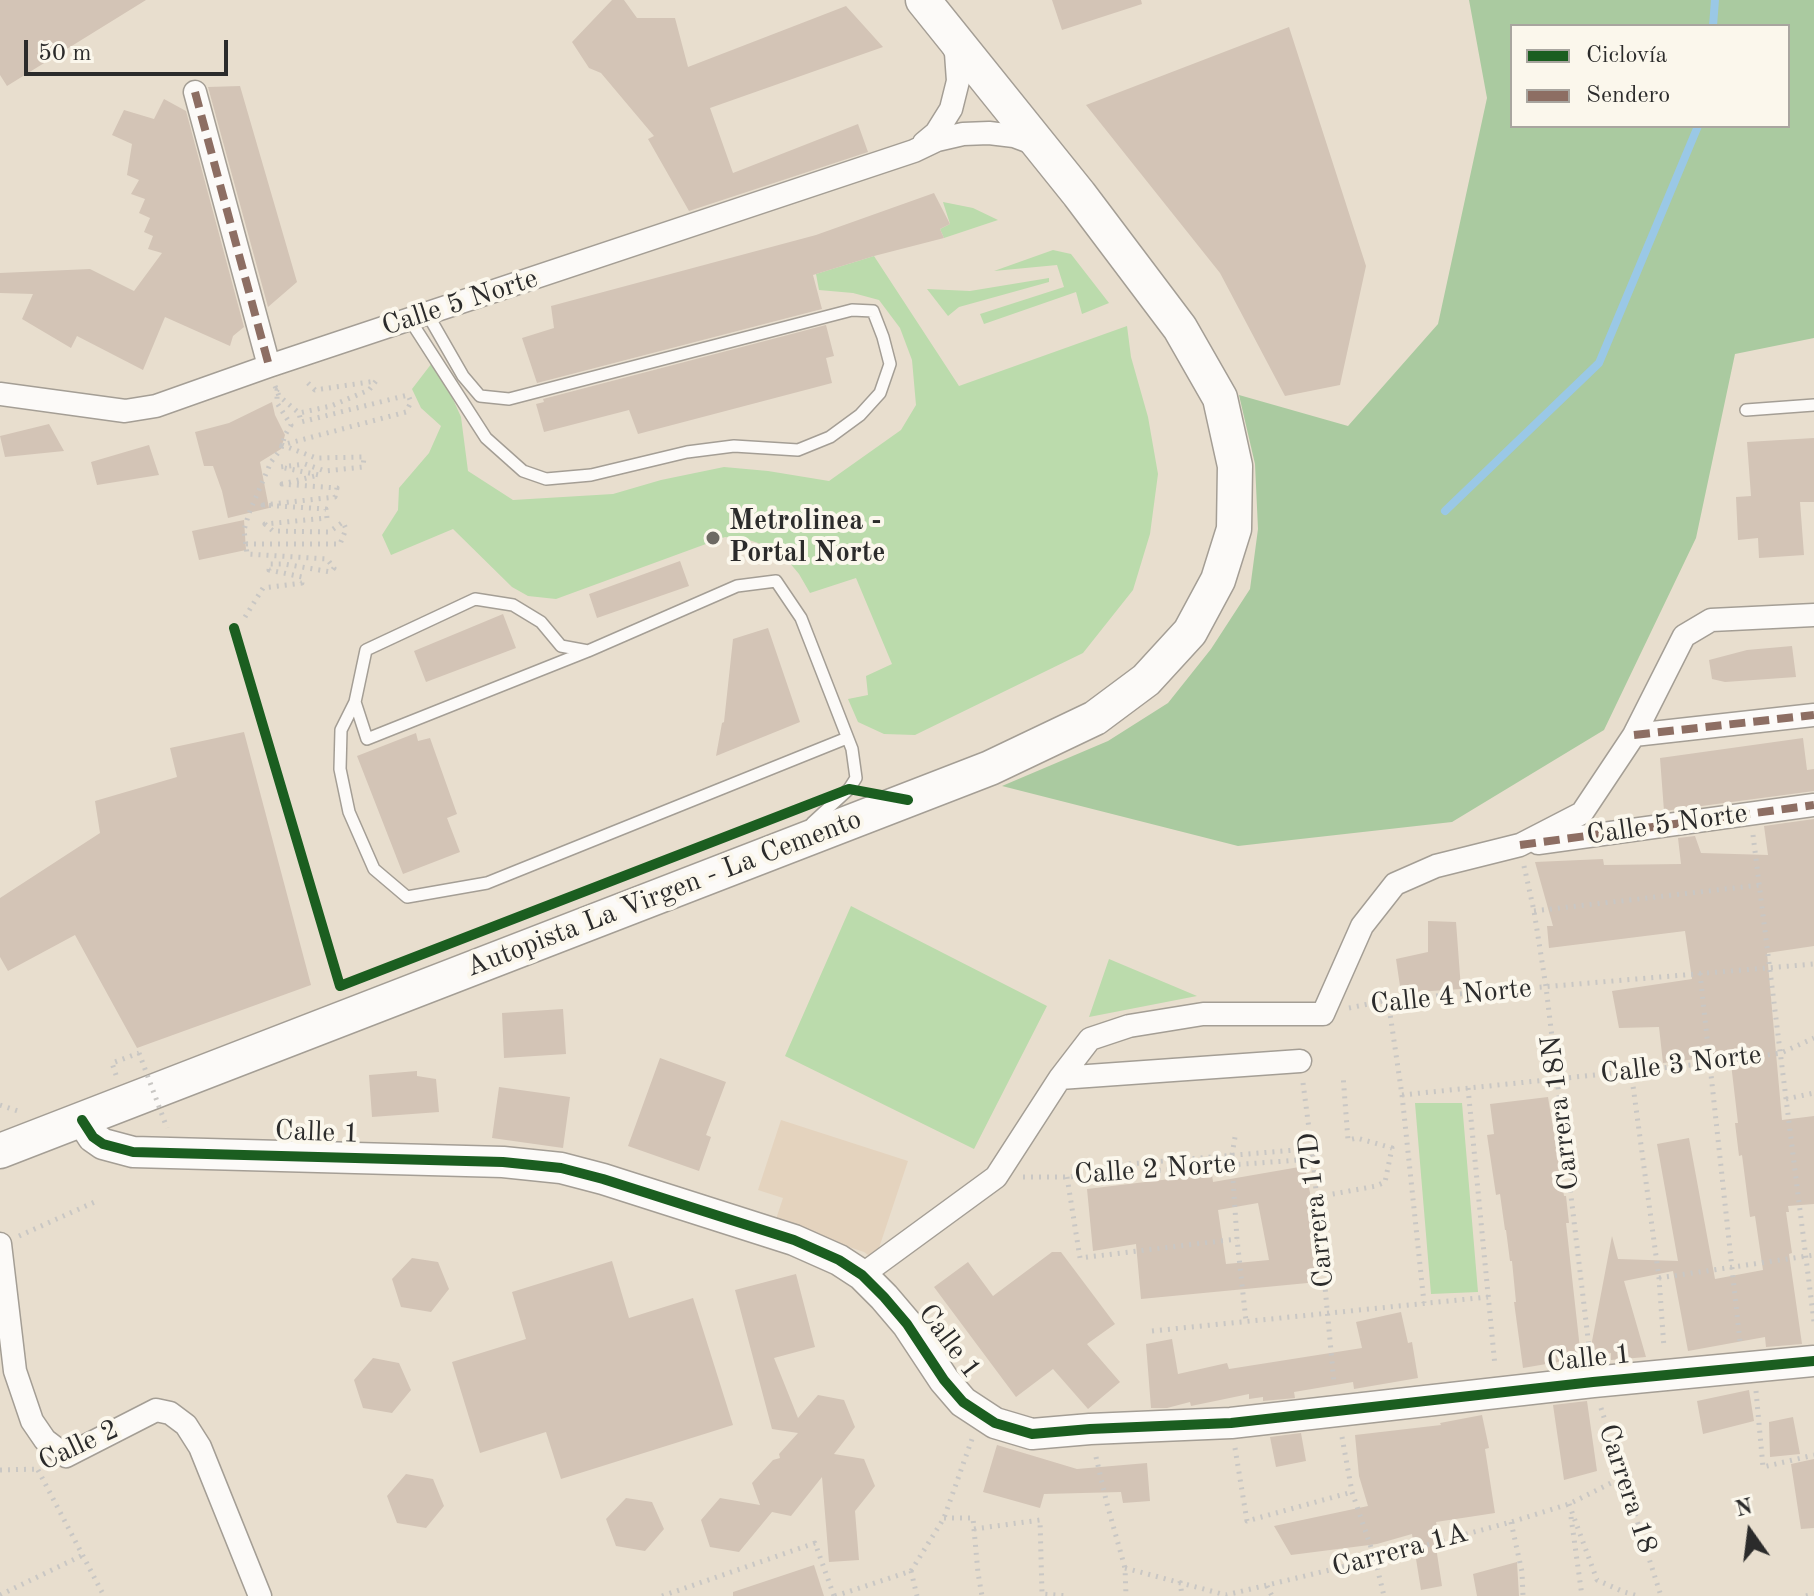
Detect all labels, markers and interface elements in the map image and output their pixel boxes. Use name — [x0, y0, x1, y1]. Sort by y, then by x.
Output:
scale bar — [28, 24, 232, 74]
legend — [1510, 24, 1790, 128]
text: 50 m — [38, 42, 92, 66]
text: Ciclovía — [1586, 44, 1667, 68]
text: Sendero — [1586, 84, 1670, 108]
street label: Calle 5 Norte — [378, 262, 542, 344]
place label: Metrolinea - Portal Norte — [729, 505, 885, 571]
marker: Metrolinea - Portal Norte — [704, 529, 722, 547]
street label: Calle 5 Norte — [1584, 797, 1750, 853]
street label: Autopista La Virgen - La Cemento — [462, 803, 866, 985]
street label: Calle 4 Norte — [1369, 972, 1533, 1022]
street label: Carrera 18N — [1535, 1034, 1587, 1192]
street label: Calle 3 Norte — [1598, 1038, 1764, 1092]
street label: Calle 1 — [274, 1115, 360, 1151]
street label: Carrera 17D — [1292, 1131, 1342, 1289]
street label: Calle 2 Norte — [1073, 1148, 1237, 1192]
street label: Calle 1 — [910, 1298, 988, 1386]
street label: Calle 1 — [1545, 1338, 1633, 1380]
street label: Calle 2 — [34, 1413, 124, 1479]
street label: Carrera 18 — [1590, 1420, 1664, 1558]
north arrow — [1710, 1492, 1790, 1572]
text: N — [1733, 1496, 1755, 1521]
street label: Carrera 1A — [1328, 1517, 1472, 1585]

